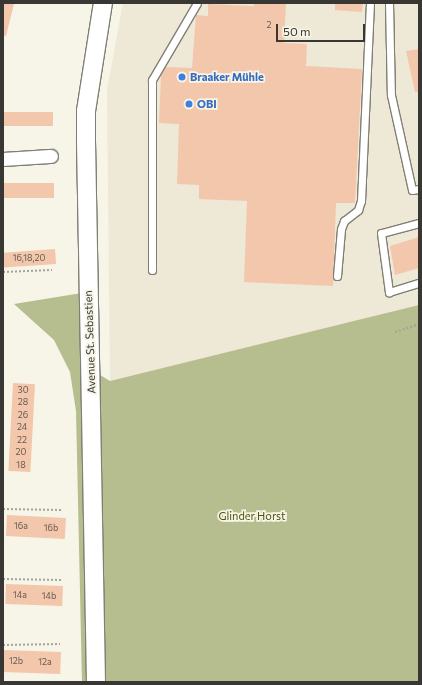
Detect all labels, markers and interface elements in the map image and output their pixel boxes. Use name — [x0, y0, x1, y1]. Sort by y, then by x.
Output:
scale bar — [278, 16, 367, 42]
house number: 2 — [267, 20, 271, 30]
text: 50 m — [283, 24, 311, 38]
place label: Braaker Mühle — [190, 70, 264, 84]
marker: Braaker Mühle — [177, 72, 187, 82]
place label: OBI — [197, 97, 217, 111]
marker: OBI — [184, 99, 194, 109]
house number: 16,18,20 — [13, 253, 45, 263]
street label: Avenue St. Sebastien — [82, 290, 98, 394]
house number: 30 — [17, 385, 29, 395]
house number: 28 — [18, 397, 28, 407]
house number: 26 — [18, 410, 28, 420]
house number: 24 — [17, 422, 27, 432]
house number: 22 — [17, 435, 27, 445]
house number: 20 — [16, 447, 26, 457]
house number: 18 — [16, 460, 26, 470]
park label: Glinder Horst — [218, 509, 286, 523]
house number: 16a — [14, 521, 28, 531]
house number: 16b — [44, 523, 58, 533]
house number: 14a — [13, 590, 27, 600]
house number: 14b — [42, 591, 56, 601]
house number: 12b — [9, 656, 23, 666]
house number: 12a — [38, 657, 52, 667]

